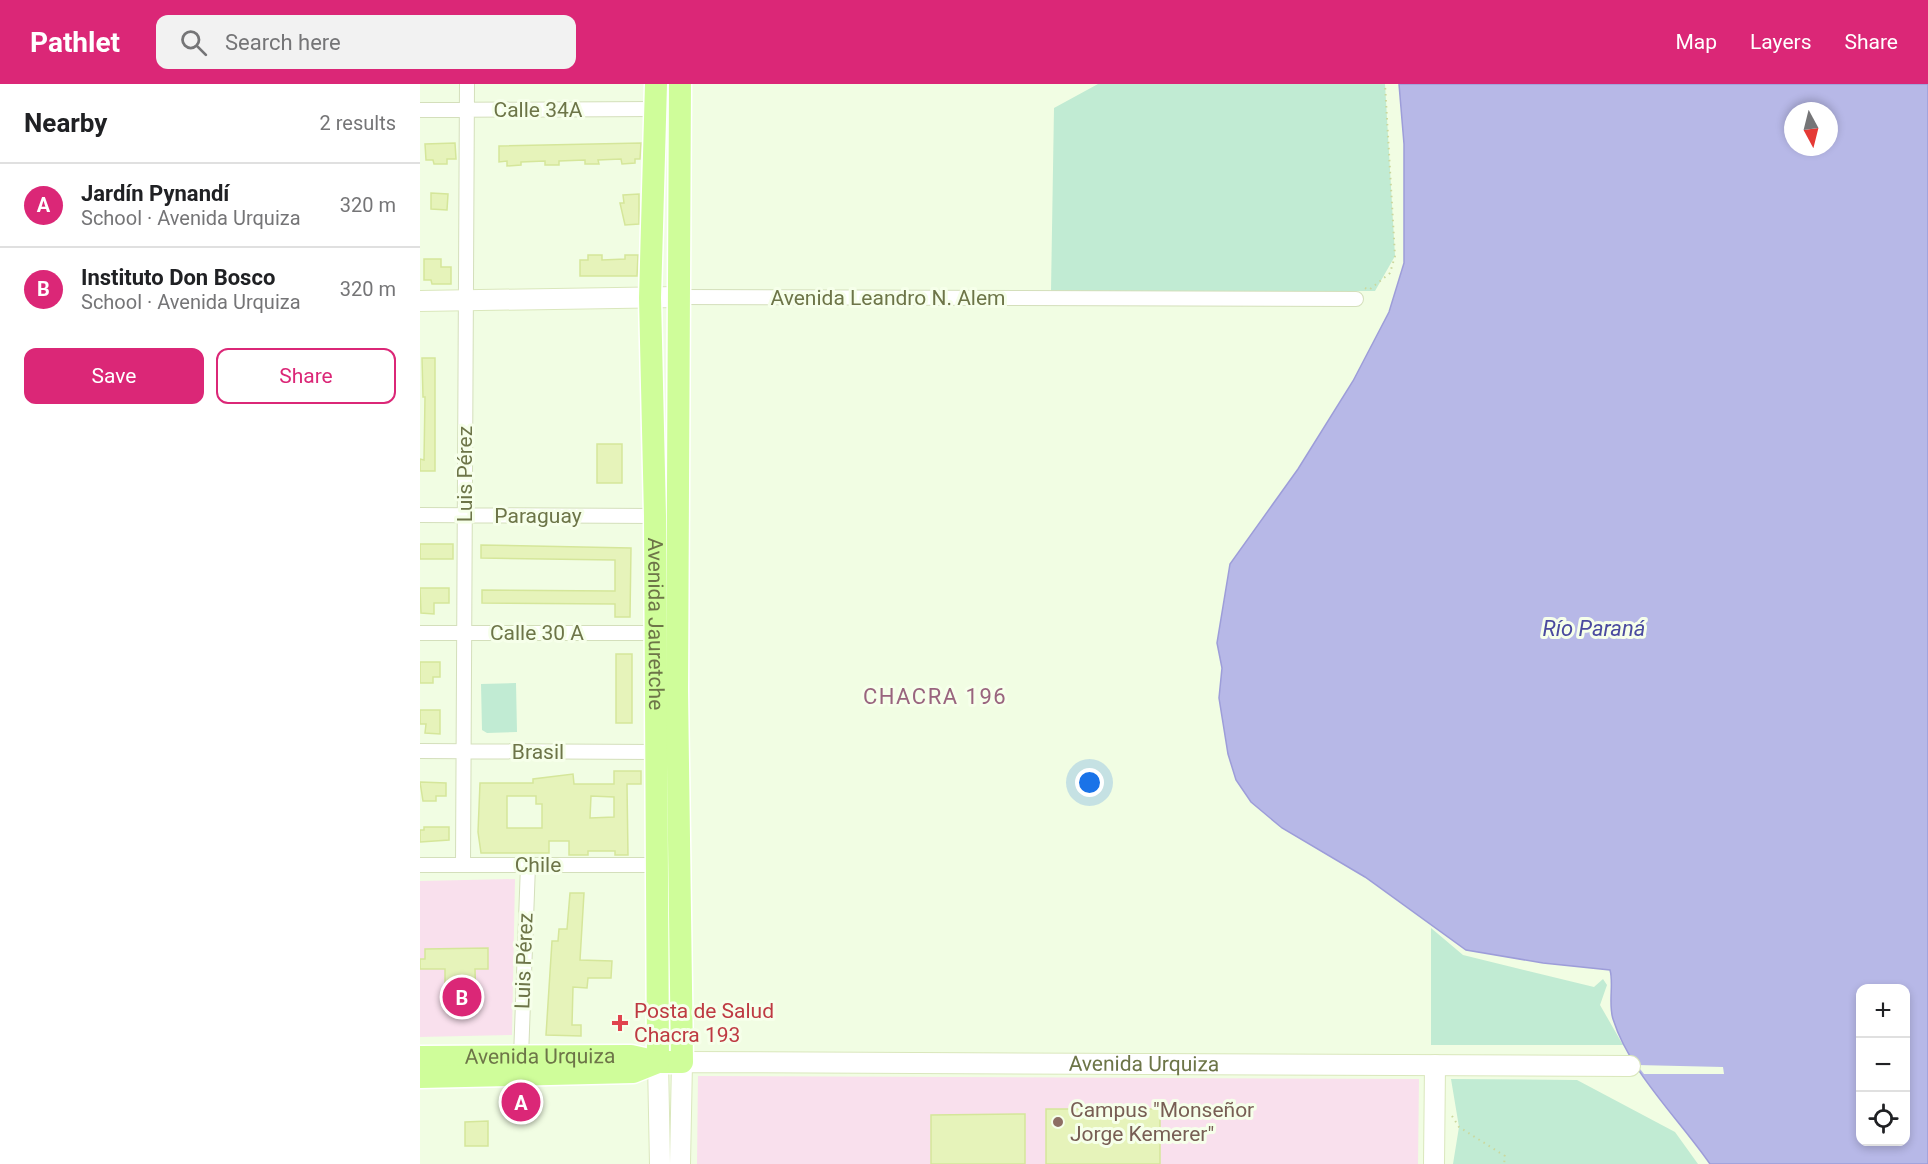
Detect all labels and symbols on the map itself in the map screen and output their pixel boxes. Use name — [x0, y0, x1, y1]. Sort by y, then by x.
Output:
street label: Calle 34A — [494, 98, 583, 122]
north arrow — [1784, 102, 1838, 156]
street label: Avenida Leandro N. Alem — [770, 286, 1006, 310]
street label: Luis Pérez — [453, 426, 477, 522]
street label: Paraguay — [494, 504, 582, 528]
street label: Avenida Jauretche — [643, 537, 668, 710]
water label: Río Paraná — [1543, 616, 1646, 641]
street label: Calle 30 A — [490, 621, 584, 645]
district label: CHACRA 196 — [863, 684, 1007, 709]
street label: Brasil — [512, 740, 564, 764]
your location — [1075, 768, 1104, 797]
street label: Chile — [515, 853, 561, 877]
street label: Luis Pérez — [510, 912, 538, 1010]
pin: B — [442, 974, 482, 1020]
place label: Posta de Salud Chacra 193 — [634, 999, 774, 1047]
marker: Posta de Salud Chacra 193 — [611, 1014, 629, 1032]
street label: Avenida Urquiza — [465, 1044, 615, 1069]
street label: Avenida Urquiza — [1069, 1052, 1219, 1076]
pin: A — [502, 1080, 540, 1124]
place label: Campus "Monseñor Jorge Kemerer" — [1070, 1098, 1254, 1146]
marker: Campus "Monseñor Jorge Kemerer" — [1051, 1115, 1065, 1129]

